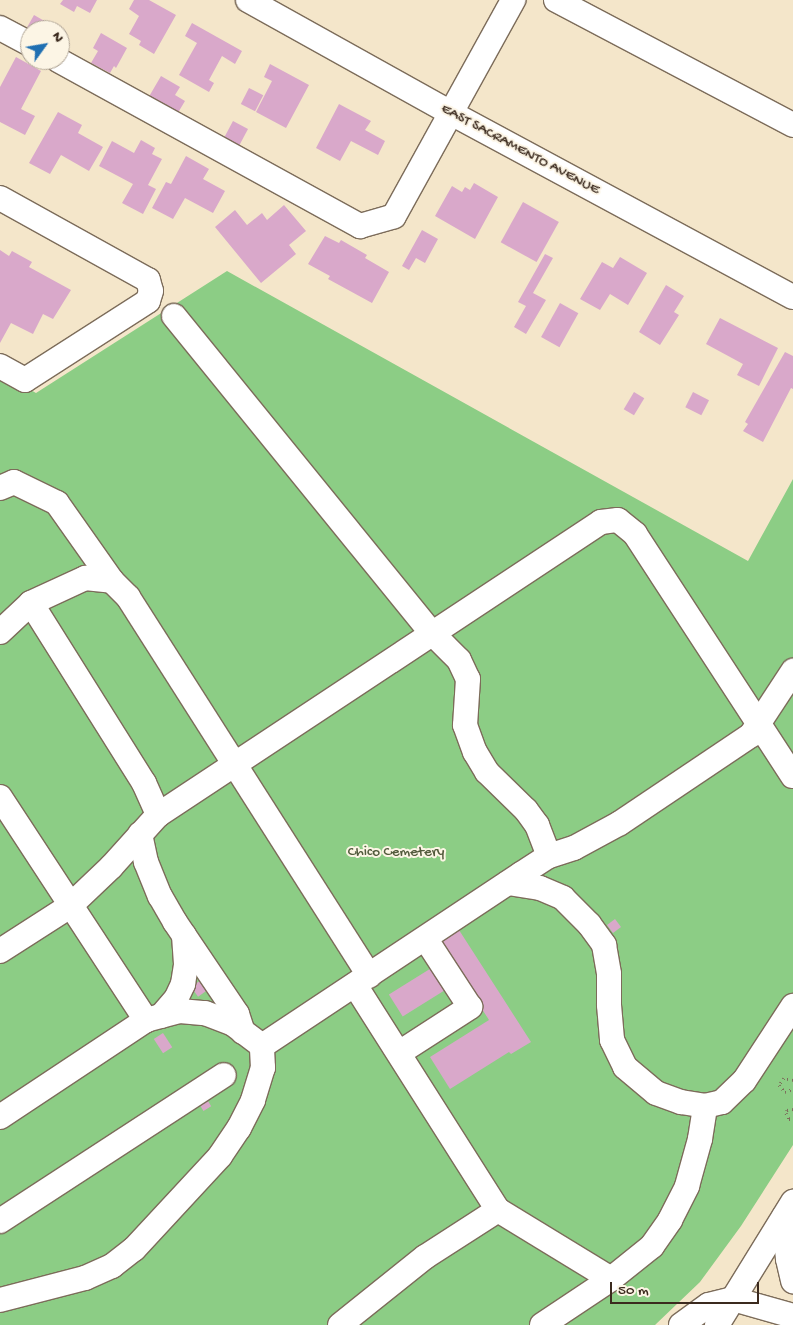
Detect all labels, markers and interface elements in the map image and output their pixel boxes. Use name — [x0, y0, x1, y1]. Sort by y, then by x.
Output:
north arrow — [20, 20, 70, 70]
text: N — [48, 29, 67, 46]
street label: EAST SACRAMENTO AVENUE — [437, 100, 603, 200]
park label: Chico Cemetery — [348, 844, 444, 862]
scale bar — [613, 1272, 762, 1304]
text: 50 m — [618, 1282, 649, 1300]

